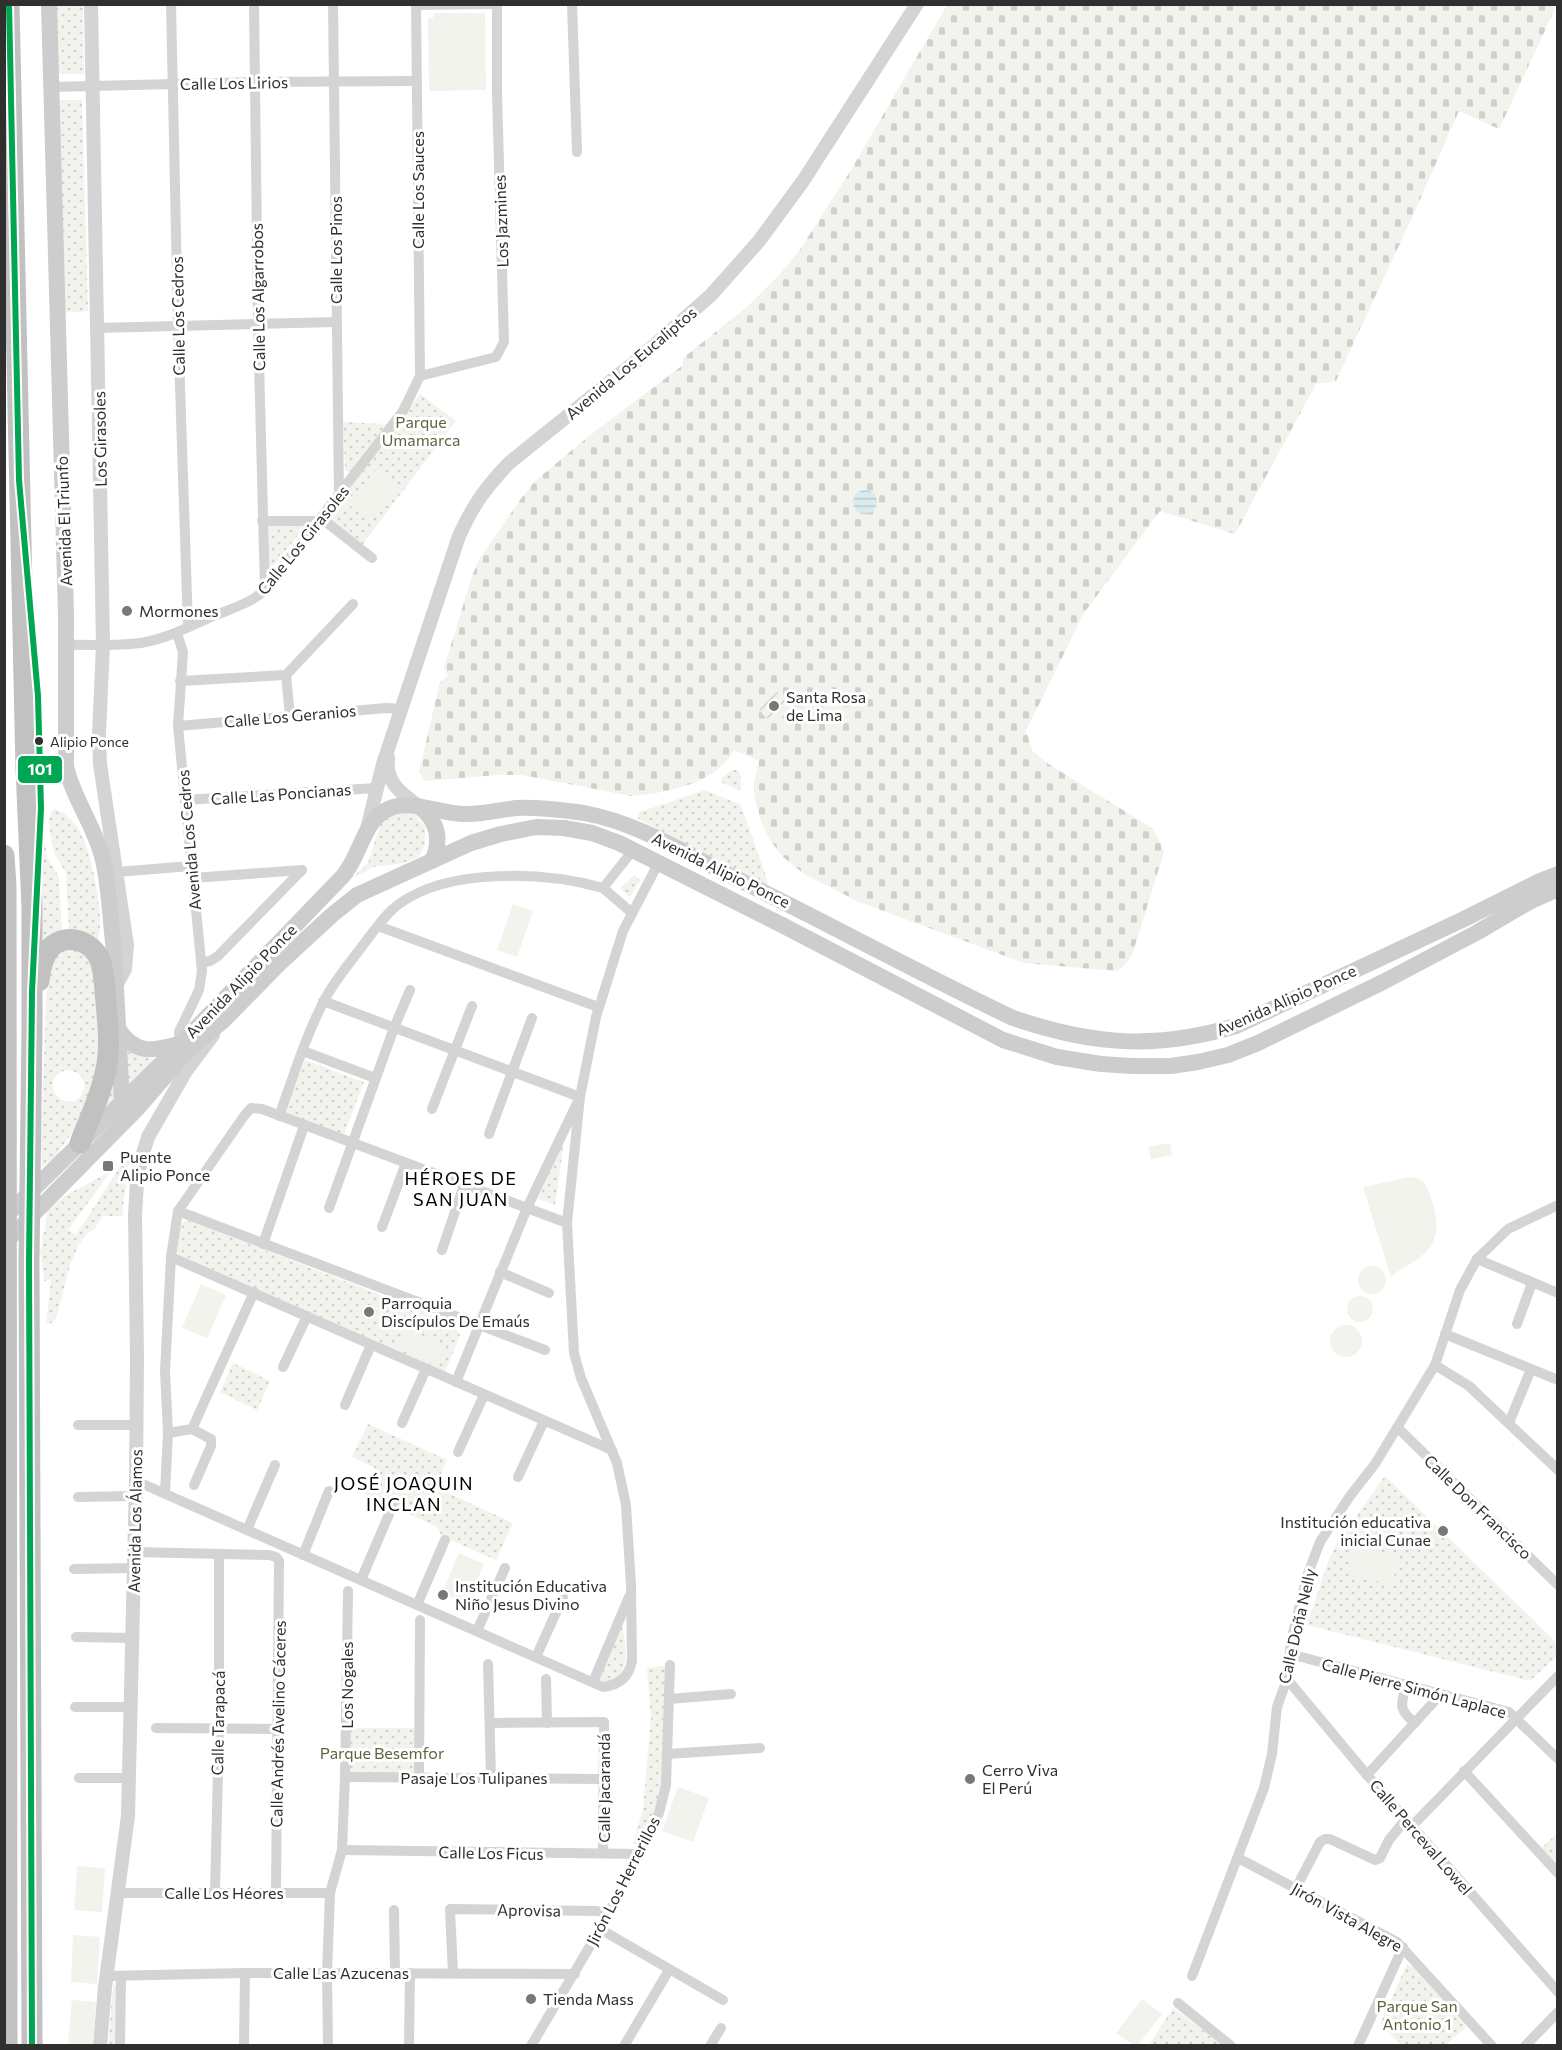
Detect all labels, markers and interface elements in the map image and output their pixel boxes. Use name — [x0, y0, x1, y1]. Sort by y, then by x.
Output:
street label: Calle Los Lirios — [180, 72, 288, 93]
street label: Calle Los Sauces — [408, 131, 427, 249]
street label: Los Jazmines — [489, 174, 512, 268]
street label: Calle Los Pinos — [326, 196, 345, 304]
street label: Calle Los Algarrobos — [247, 223, 268, 371]
street label: Calle Los Cedros — [167, 256, 188, 376]
street label: Avenida Los Eucaliptos — [561, 302, 700, 423]
street label: Los Girasoles — [89, 391, 110, 487]
park label: Parque Umamarca — [382, 412, 460, 449]
street label: Avenida El Triunfo — [52, 456, 75, 587]
street label: Calle Los Girasoles — [253, 481, 352, 598]
place label: Mormones — [139, 601, 219, 620]
marker: Mormones — [120, 604, 134, 618]
place label: Santa Rosa de Lima — [786, 687, 866, 724]
marker: Santa Rosa de Lima — [767, 699, 781, 713]
street label: Calle Los Geranios — [223, 700, 357, 731]
place label: Alipio Ponce — [50, 733, 129, 750]
marker: Alipio Ponce — [33, 735, 45, 747]
line badge: 101 — [17, 755, 63, 784]
text: 101 — [27, 759, 53, 778]
street label: Avenida Los Cedros — [173, 769, 204, 911]
street label: Calle Las Poncianas — [210, 779, 352, 808]
street label: Avenida Alipio Ponce — [649, 828, 793, 911]
street label: Avenida Alipio Ponce — [181, 920, 300, 1042]
street label: Avenida Alipio Ponce — [1213, 960, 1359, 1039]
place label: Puente Alipio Ponce — [120, 1147, 210, 1184]
marker: Puente Alipio Ponce — [101, 1159, 115, 1173]
district label: HÉROES DE SAN JUAN — [405, 1167, 517, 1210]
place label: Parroquia Discípulos De Emaús — [381, 1293, 530, 1330]
marker: Parroquia Discípulos De Emaús — [362, 1305, 376, 1319]
street label: Avenida Los Álamos — [124, 1449, 145, 1593]
street label: Calle Don Francisco — [1421, 1450, 1536, 1563]
district label: JOSÉ JOAQUIN INCLAN — [334, 1472, 474, 1515]
place label: Institución educativa inicial Cunae — [1280, 1512, 1431, 1549]
marker: Institución educativa inicial Cunae — [1436, 1524, 1450, 1538]
street label: Calle Doña Nelly — [1274, 1566, 1319, 1685]
place label: Institución Educativa Niño Jesus Divino — [455, 1576, 607, 1613]
marker: Institución Educativa Niño Jesus Divino — [436, 1588, 450, 1602]
street label: Calle Andrés Avelino Cáceres — [266, 1620, 289, 1828]
street label: Los Nogales — [337, 1641, 356, 1729]
street label: Calle Pierre Simón Laplace — [1320, 1654, 1509, 1721]
street label: Calle Tarapacá — [207, 1670, 228, 1776]
street label: Calle Jacarandá — [594, 1733, 613, 1843]
park label: Parque Besemfor — [320, 1743, 445, 1762]
place label: Cerro Viva El Perú — [982, 1760, 1058, 1797]
street label: Pasaje Los Tulipanes — [400, 1768, 548, 1787]
marker: Cerro Viva El Perú — [963, 1772, 977, 1786]
street label: Calle Perceval Lowel — [1366, 1775, 1477, 1898]
street label: Jirón Los Herrerillos — [582, 1813, 663, 1948]
street label: Calle Los Ficus — [438, 1842, 544, 1863]
street label: Jirón Vista Alegre — [1289, 1878, 1406, 1955]
street label: Calle Los Héores — [164, 1883, 284, 1902]
street label: Aprovisa — [497, 1899, 561, 1920]
street label: Calle Las Azucenas — [273, 1963, 409, 1982]
place label: Tienda Mass — [543, 1989, 634, 2008]
marker: Tienda Mass — [524, 1992, 538, 2006]
park label: Parque San Antonio 1 — [1376, 1996, 1458, 2033]

